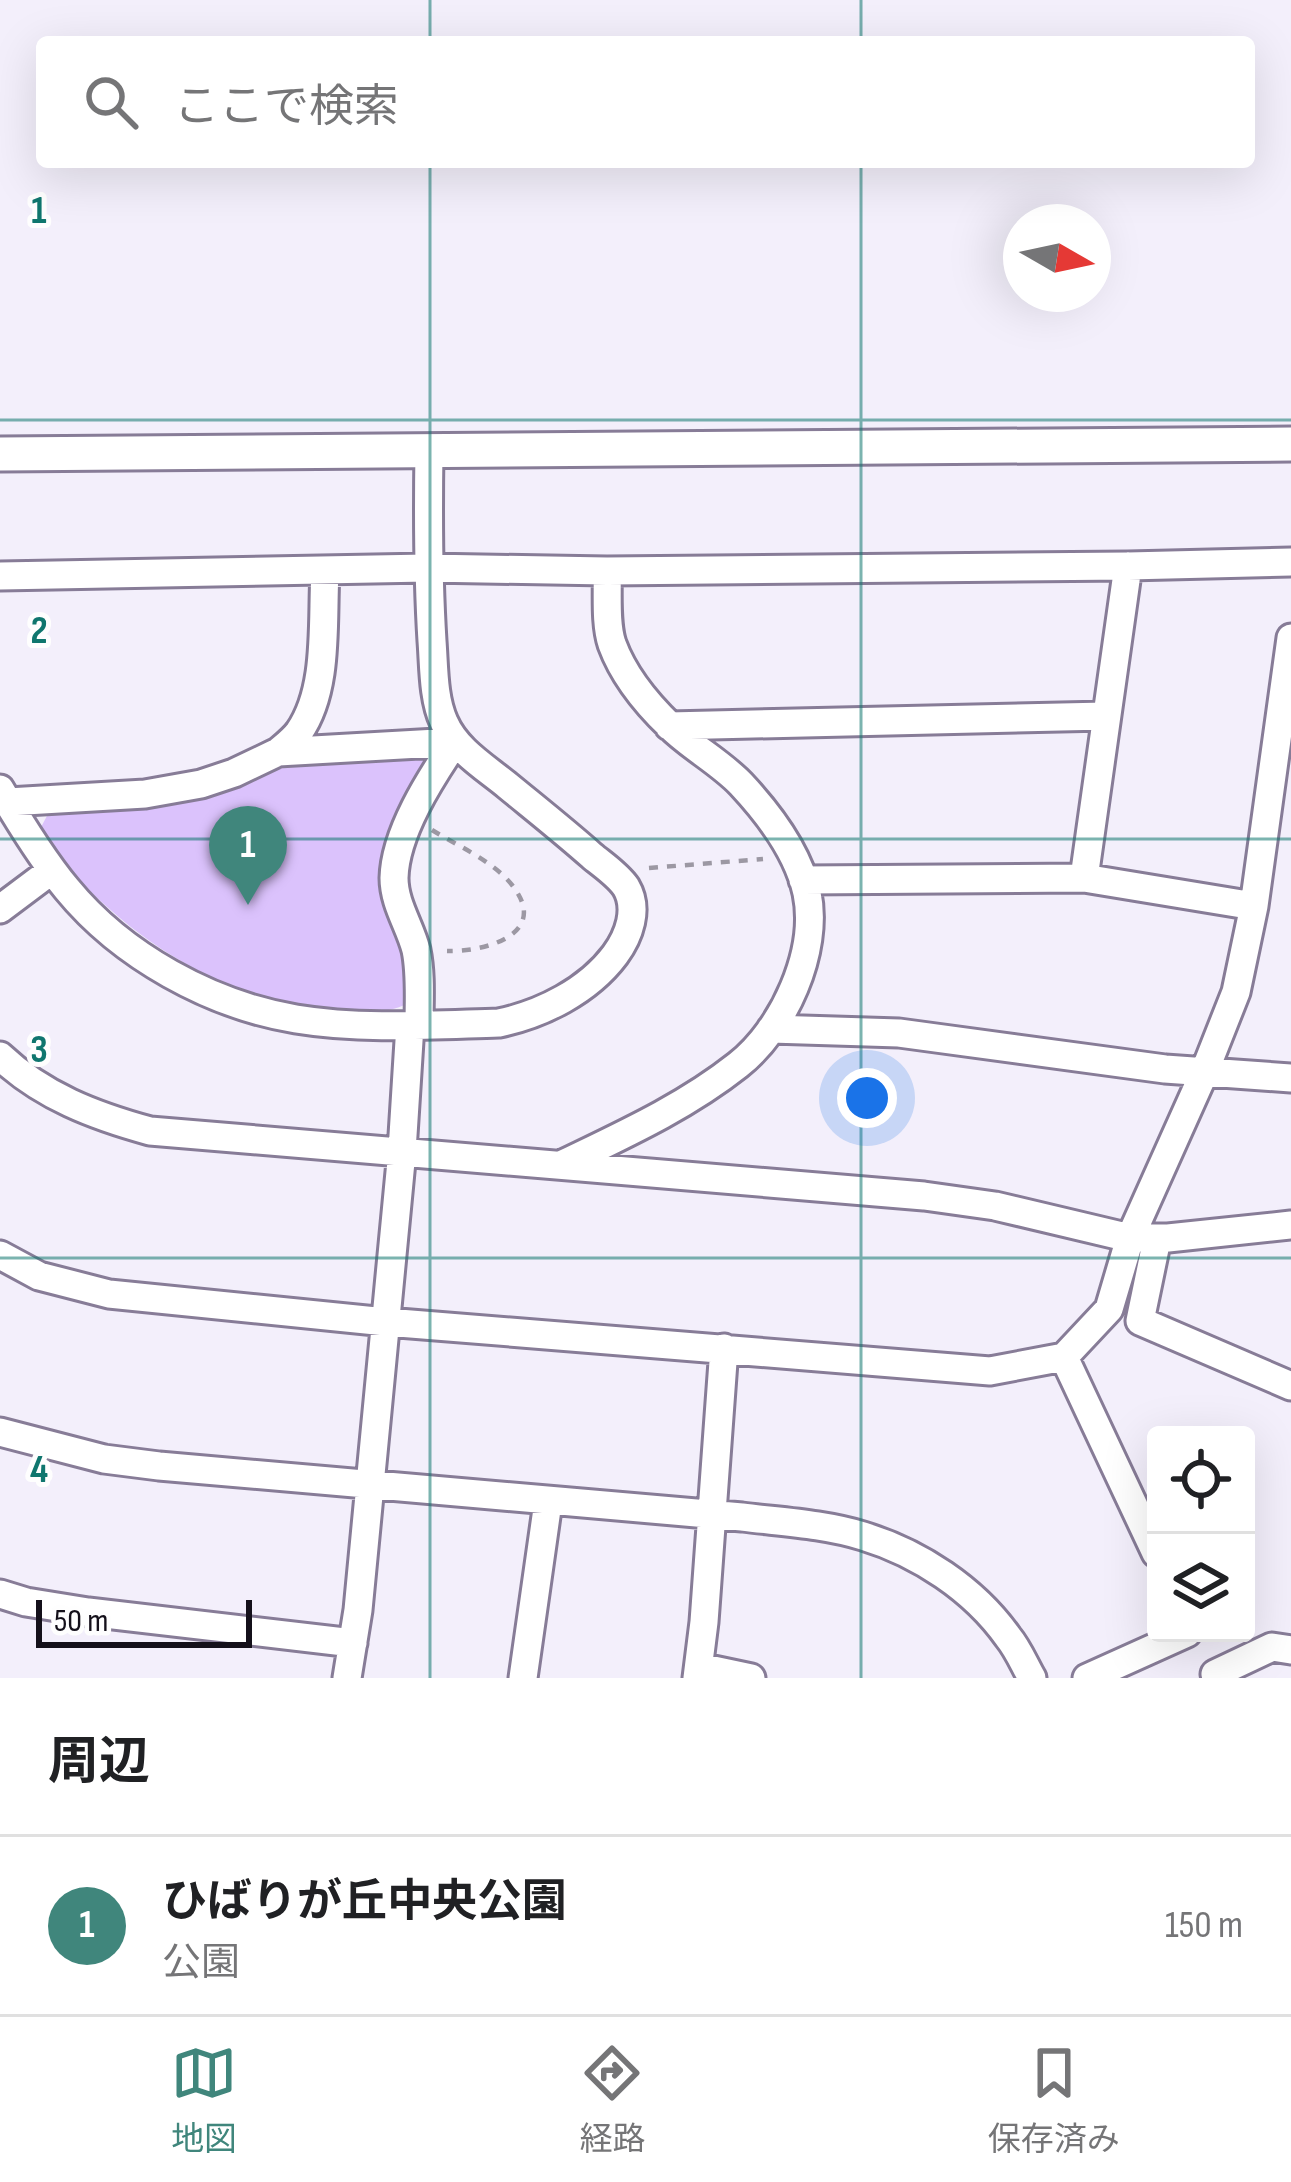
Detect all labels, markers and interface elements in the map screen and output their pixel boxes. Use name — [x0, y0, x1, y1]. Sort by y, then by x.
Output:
search box — [36, 36, 1255, 168]
icon: search — [78, 69, 144, 135]
text: ここで検索 — [174, 80, 399, 135]
text: 1 — [31, 188, 47, 235]
north arrow — [1003, 204, 1111, 312]
text: 2 — [30, 608, 48, 655]
pin: 1 — [209, 806, 287, 905]
text: 3 — [30, 1027, 48, 1074]
your location — [837, 1068, 897, 1128]
map controls — [1147, 1426, 1255, 1642]
button: locate — [1147, 1426, 1255, 1534]
text: 4 — [30, 1447, 48, 1494]
button: layers — [1147, 1534, 1255, 1642]
scale bar — [36, 1594, 252, 1647]
text: 50 m — [54, 1601, 108, 1641]
text: 周辺 — [48, 1732, 150, 1793]
text: ひばりが丘中央公園 — [162, 1875, 567, 1930]
text: 1 — [79, 1902, 95, 1949]
text: 150 m — [1165, 1902, 1243, 1949]
text: 公園 — [162, 1940, 240, 1987]
tab: 地図 — [171, 2040, 237, 2160]
tab: 経路 — [579, 2040, 645, 2160]
tab: 保存済み — [988, 2040, 1120, 2160]

